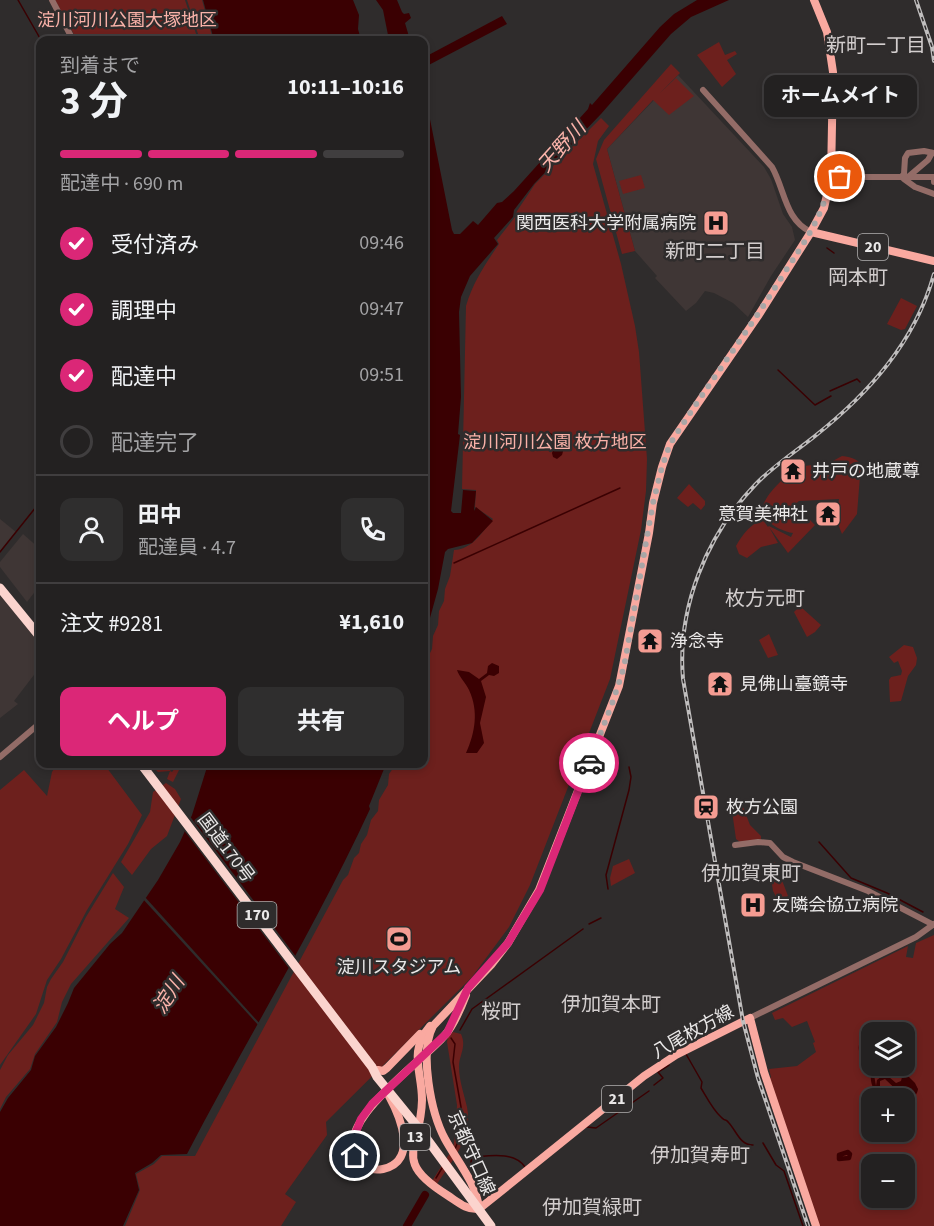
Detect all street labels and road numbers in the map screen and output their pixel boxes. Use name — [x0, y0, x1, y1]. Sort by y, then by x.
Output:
road number: 20 — [858, 234, 888, 260]
street label: 国道170号 — [192, 808, 260, 888]
road number: 170 — [238, 902, 276, 928]
street label: 八尾枚方線 — [648, 999, 738, 1065]
road number: 21 — [602, 1086, 632, 1112]
street label: 京都守口線 — [441, 1107, 501, 1199]
road number: 13 — [400, 1124, 430, 1150]

